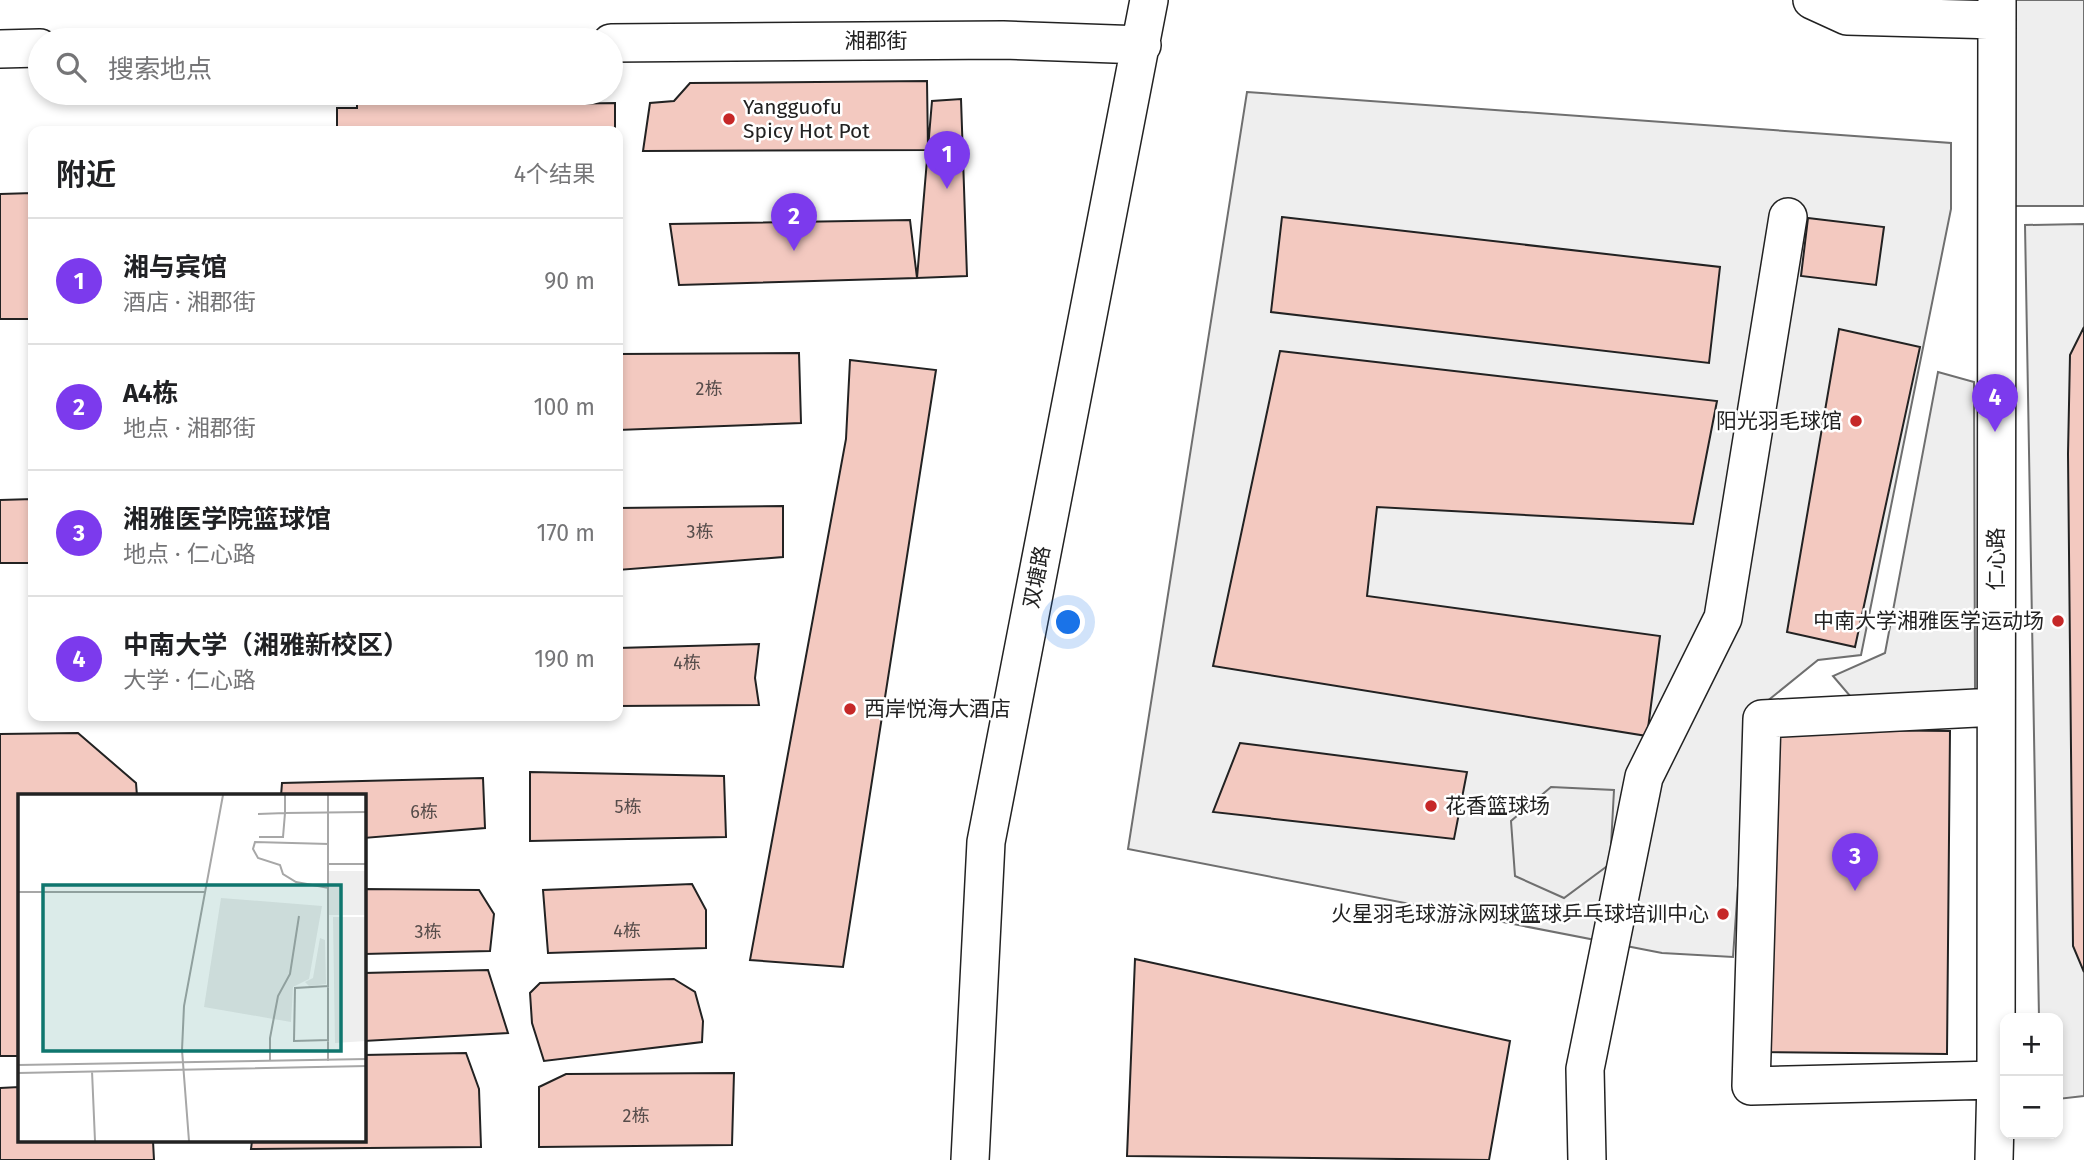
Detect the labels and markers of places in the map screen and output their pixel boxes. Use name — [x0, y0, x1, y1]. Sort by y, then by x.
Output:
place label: Yangguofu Spicy Hot Pot — [743, 94, 870, 144]
marker: Yangguofu Spicy Hot Pot — [721, 111, 737, 127]
pin: 1 — [924, 131, 970, 189]
pin: 2 — [771, 193, 817, 251]
pin: 4 — [1972, 374, 2018, 432]
place label: 阳光羽毛球馆 — [1716, 408, 1842, 434]
marker: 阳光羽毛球馆 — [1848, 413, 1864, 429]
place label: 中南大学湘雅医学运动场 — [1813, 608, 2044, 634]
marker: 中南大学湘雅医学运动场 — [2050, 613, 2066, 629]
place label: 西岸悦海大酒店 — [864, 696, 1011, 722]
marker: 西岸悦海大酒店 — [842, 701, 858, 717]
place label: 花香篮球场 — [1445, 793, 1550, 819]
marker: 花香篮球场 — [1423, 798, 1439, 814]
pin: 3 — [1832, 833, 1878, 891]
place label: 火星羽毛球游泳网球篮球乒乓球培训中心 — [1331, 901, 1709, 927]
marker: 火星羽毛球游泳网球篮球乒乓球培训中心 — [1715, 906, 1731, 922]

